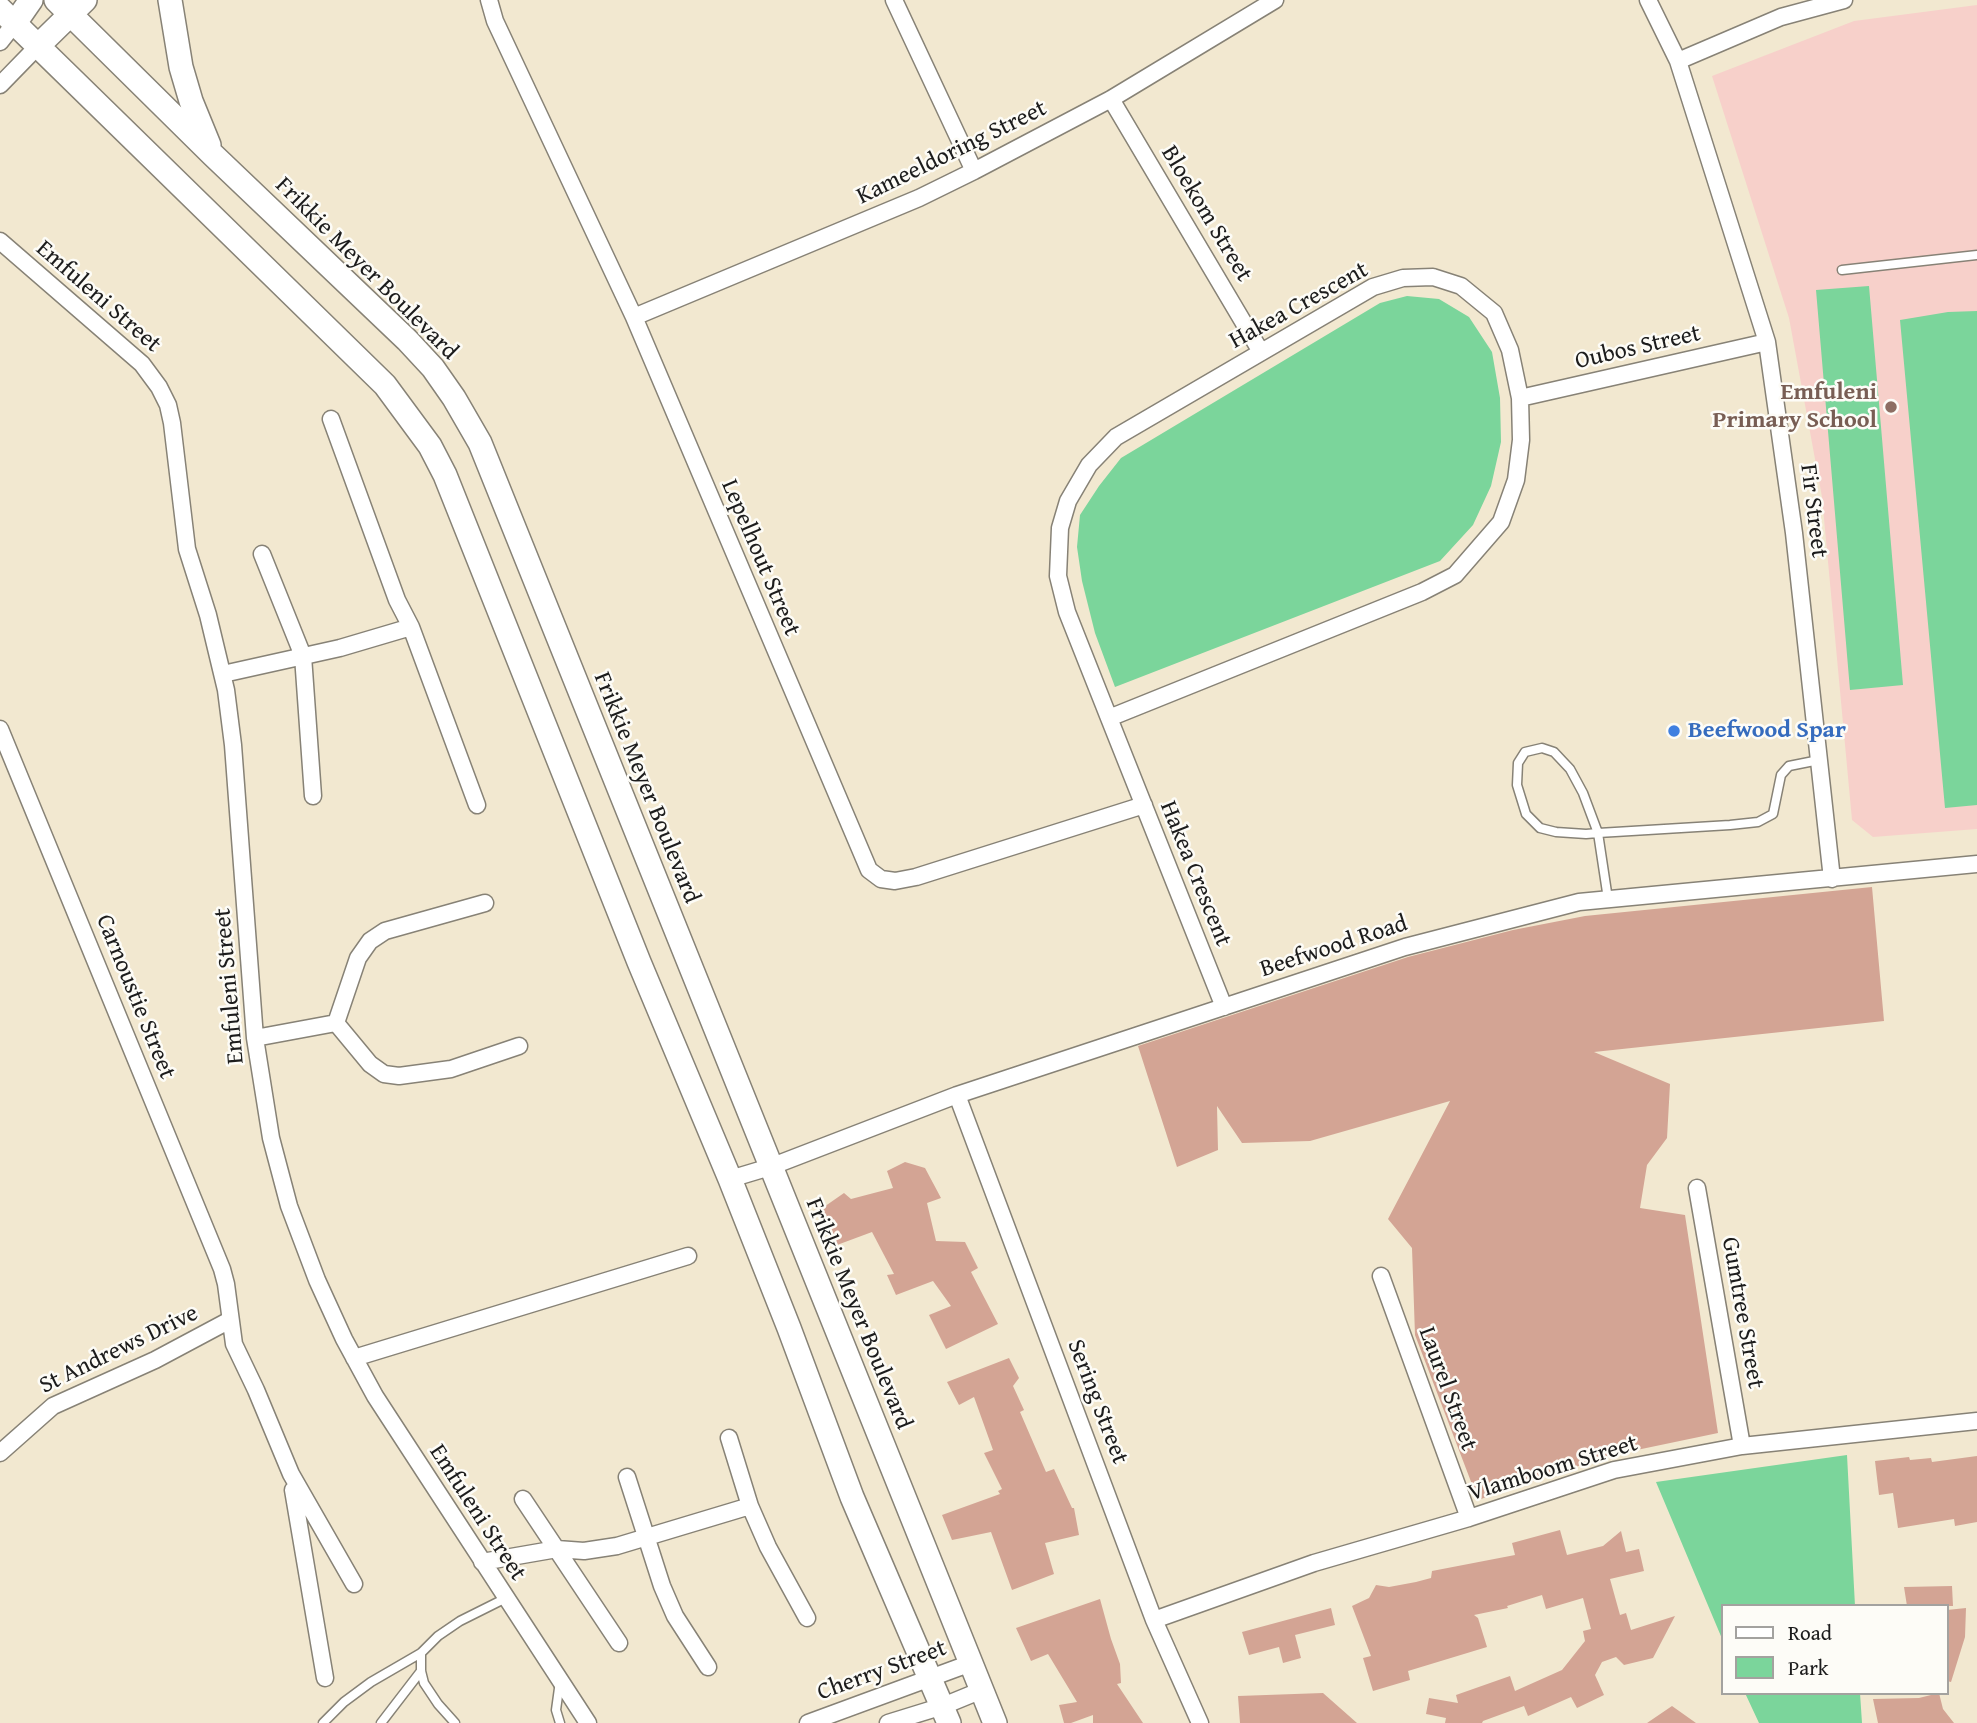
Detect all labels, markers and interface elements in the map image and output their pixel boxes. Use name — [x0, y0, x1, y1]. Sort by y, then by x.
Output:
street label: Kameeldoring Street — [852, 95, 1052, 211]
street label: Bloekom Street — [1154, 141, 1258, 287]
street label: Frikkie Meyer Boulevard — [269, 172, 463, 366]
street label: Emfuleni Street — [29, 235, 167, 359]
street label: Hakea Crescent — [1225, 256, 1373, 356]
street label: Oubos Street — [1573, 320, 1703, 376]
place label: Emfuleni Primary School — [1713, 379, 1877, 435]
marker: Emfuleni Primary School — [1883, 399, 1899, 415]
street label: Fir Street — [1793, 462, 1833, 560]
street label: Lepelhout Street — [714, 475, 806, 641]
street label: Frikkie Meyer Boulevard — [586, 668, 706, 908]
place label: Beefwood Spar — [1688, 717, 1846, 745]
marker: Beefwood Spar — [1666, 723, 1682, 739]
street label: Hakea Crescent — [1153, 797, 1237, 951]
street label: Emfuleni Street — [209, 907, 251, 1065]
street label: Carnoustie Street — [89, 910, 181, 1084]
street label: Beefwood Road — [1257, 910, 1411, 984]
street label: Frikkie Meyer Boulevard — [798, 1194, 918, 1434]
street label: Gumtree Street — [1715, 1235, 1769, 1391]
street label: St Andrews Drive — [35, 1299, 203, 1401]
street label: Laurel Street — [1411, 1323, 1483, 1455]
street label: Sering Street — [1060, 1336, 1134, 1468]
street label: Vlamboom Street — [1465, 1430, 1641, 1508]
street label: Emfuleni Street — [422, 1439, 532, 1587]
legend — [1722, 1604, 1949, 1695]
text: Road — [1788, 1617, 1832, 1648]
street label: Cherry Street — [813, 1634, 951, 1708]
text: Park — [1788, 1652, 1829, 1683]

